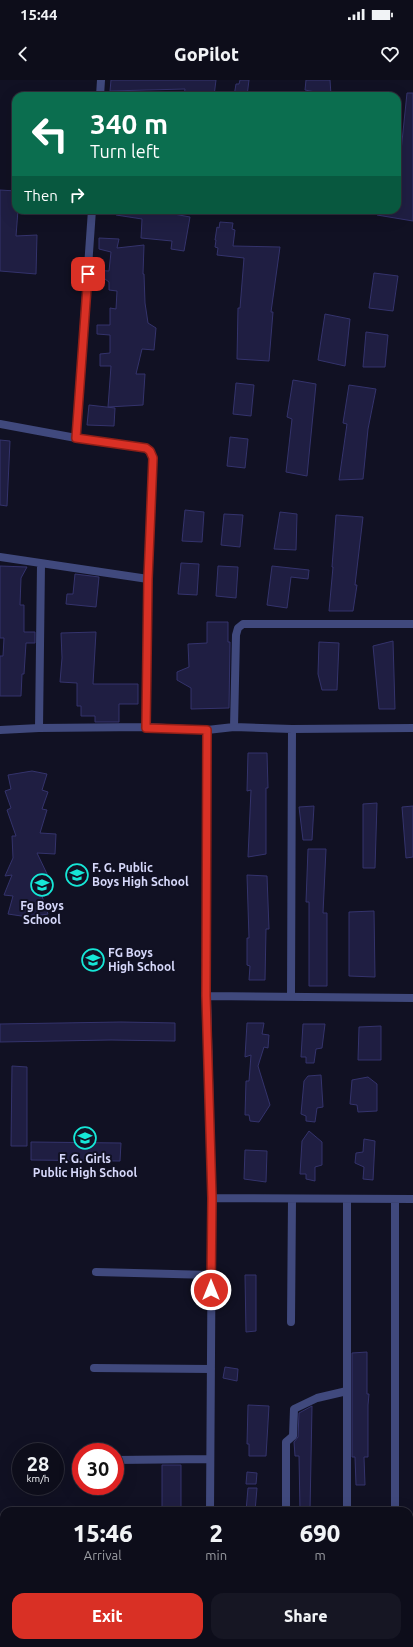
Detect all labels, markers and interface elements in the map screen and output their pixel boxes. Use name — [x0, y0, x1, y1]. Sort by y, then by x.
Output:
text: 15:44 — [20, 6, 58, 23]
icon: back — [12, 43, 34, 65]
icon: heart — [379, 43, 401, 65]
text: GoPilot — [174, 44, 239, 64]
icon: left — [24, 108, 76, 160]
text: 340 m — [90, 108, 168, 139]
text: Turn left — [90, 141, 160, 161]
icon: right — [66, 184, 88, 206]
text: Then — [24, 187, 58, 204]
pin — [71, 257, 105, 291]
icon: arrive — [77, 263, 99, 285]
place label: F. G. Public Boys High School — [92, 861, 189, 888]
school or university icon: F. G. Public Boys High School — [64, 862, 90, 888]
school or university icon: Fg Boys School — [29, 872, 55, 898]
place label: Fg Boys School — [20, 899, 64, 926]
place label: FG Boys High School — [108, 946, 175, 973]
school or university icon: FG Boys High School — [80, 947, 106, 973]
school or university icon: F. G. Girls Public High School — [72, 1125, 98, 1151]
place label: F. G. Girls Public High School — [33, 1152, 138, 1179]
position arrow — [190, 1269, 232, 1311]
speed limit sign: 30 — [72, 1443, 124, 1495]
text: 28 — [27, 1452, 49, 1475]
text: km/h — [26, 1473, 50, 1484]
text: 15:46 — [73, 1520, 133, 1547]
text: 2 — [209, 1520, 223, 1547]
text: 690 — [300, 1520, 340, 1547]
text: Arrival — [84, 1548, 122, 1562]
text: min — [205, 1548, 227, 1562]
text: m — [314, 1548, 326, 1562]
button: Exit — [12, 1593, 203, 1639]
button: Share — [211, 1593, 401, 1639]

